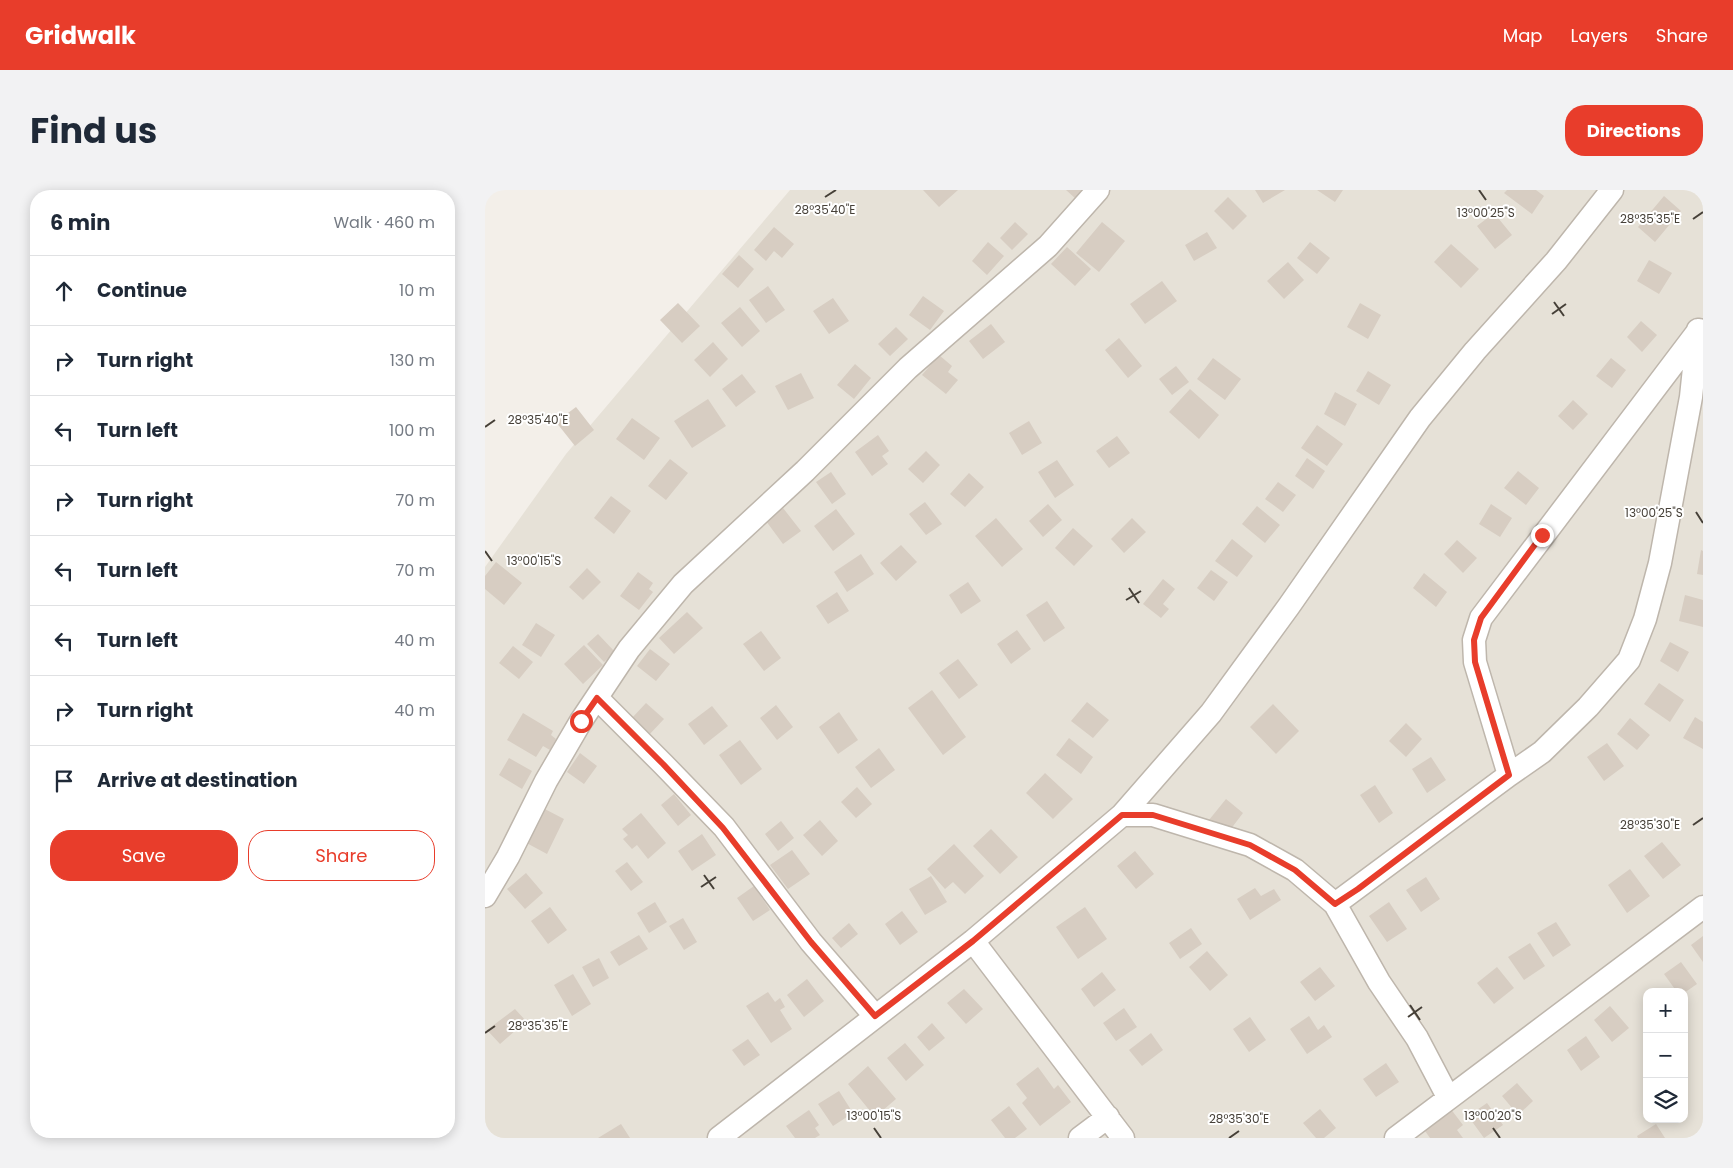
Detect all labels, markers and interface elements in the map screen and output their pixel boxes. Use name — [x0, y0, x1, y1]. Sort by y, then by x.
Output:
text: Gridwalk — [25, 19, 136, 52]
text: Map — [1503, 23, 1543, 48]
text: Layers — [1571, 23, 1628, 48]
text: Share — [1656, 23, 1708, 48]
button: Directions — [1565, 105, 1703, 156]
text: Find us — [30, 106, 157, 155]
text: 28°35'40"E — [795, 201, 855, 218]
text: 13°00'25"S — [1457, 204, 1515, 221]
text: 6 min — [50, 208, 110, 237]
text: 28°35'35"E — [1620, 210, 1680, 227]
text: Walk · 460 m — [333, 211, 435, 234]
icon: ahead — [50, 277, 78, 305]
text: Continue — [97, 277, 187, 304]
text: 10 m — [399, 279, 435, 302]
icon: right — [50, 347, 78, 375]
text: Turn right — [97, 347, 193, 374]
text: 130 m — [390, 349, 435, 372]
text: 28°35'40"E — [508, 411, 568, 428]
icon: left — [50, 417, 78, 445]
text: Turn left — [97, 417, 178, 444]
text: 100 m — [389, 419, 435, 442]
icon: right — [50, 487, 78, 515]
text: Turn right — [97, 487, 193, 514]
text: 70 m — [395, 489, 435, 512]
text: 13°00'25"S — [1625, 504, 1683, 521]
route end — [1531, 524, 1554, 547]
text: 13°00'15"S — [507, 552, 561, 569]
icon: left — [50, 557, 78, 585]
text: Turn left — [97, 557, 178, 584]
text: 70 m — [395, 559, 435, 582]
icon: left — [50, 627, 78, 655]
text: Turn left — [97, 627, 178, 654]
text: 40 m — [394, 629, 435, 652]
icon: right — [50, 697, 78, 725]
text: Turn right — [97, 697, 193, 724]
text: 40 m — [394, 699, 435, 722]
route start — [570, 710, 593, 733]
icon: arrive — [50, 767, 78, 795]
text: Arrive at destination — [97, 767, 298, 794]
text: 28°35'30"E — [1620, 816, 1680, 833]
button: Save — [50, 830, 238, 881]
button: Share — [248, 830, 435, 881]
map controls — [1643, 988, 1688, 1123]
button: + — [1643, 988, 1688, 1033]
text: 28°35'35"E — [508, 1017, 568, 1034]
button: − — [1643, 1033, 1688, 1078]
button: layers — [1643, 1078, 1688, 1123]
text: 13°00'15"S — [847, 1107, 901, 1124]
text: 13°00'20"S — [1464, 1107, 1522, 1124]
text: 28°35'30"E — [1209, 1110, 1269, 1127]

